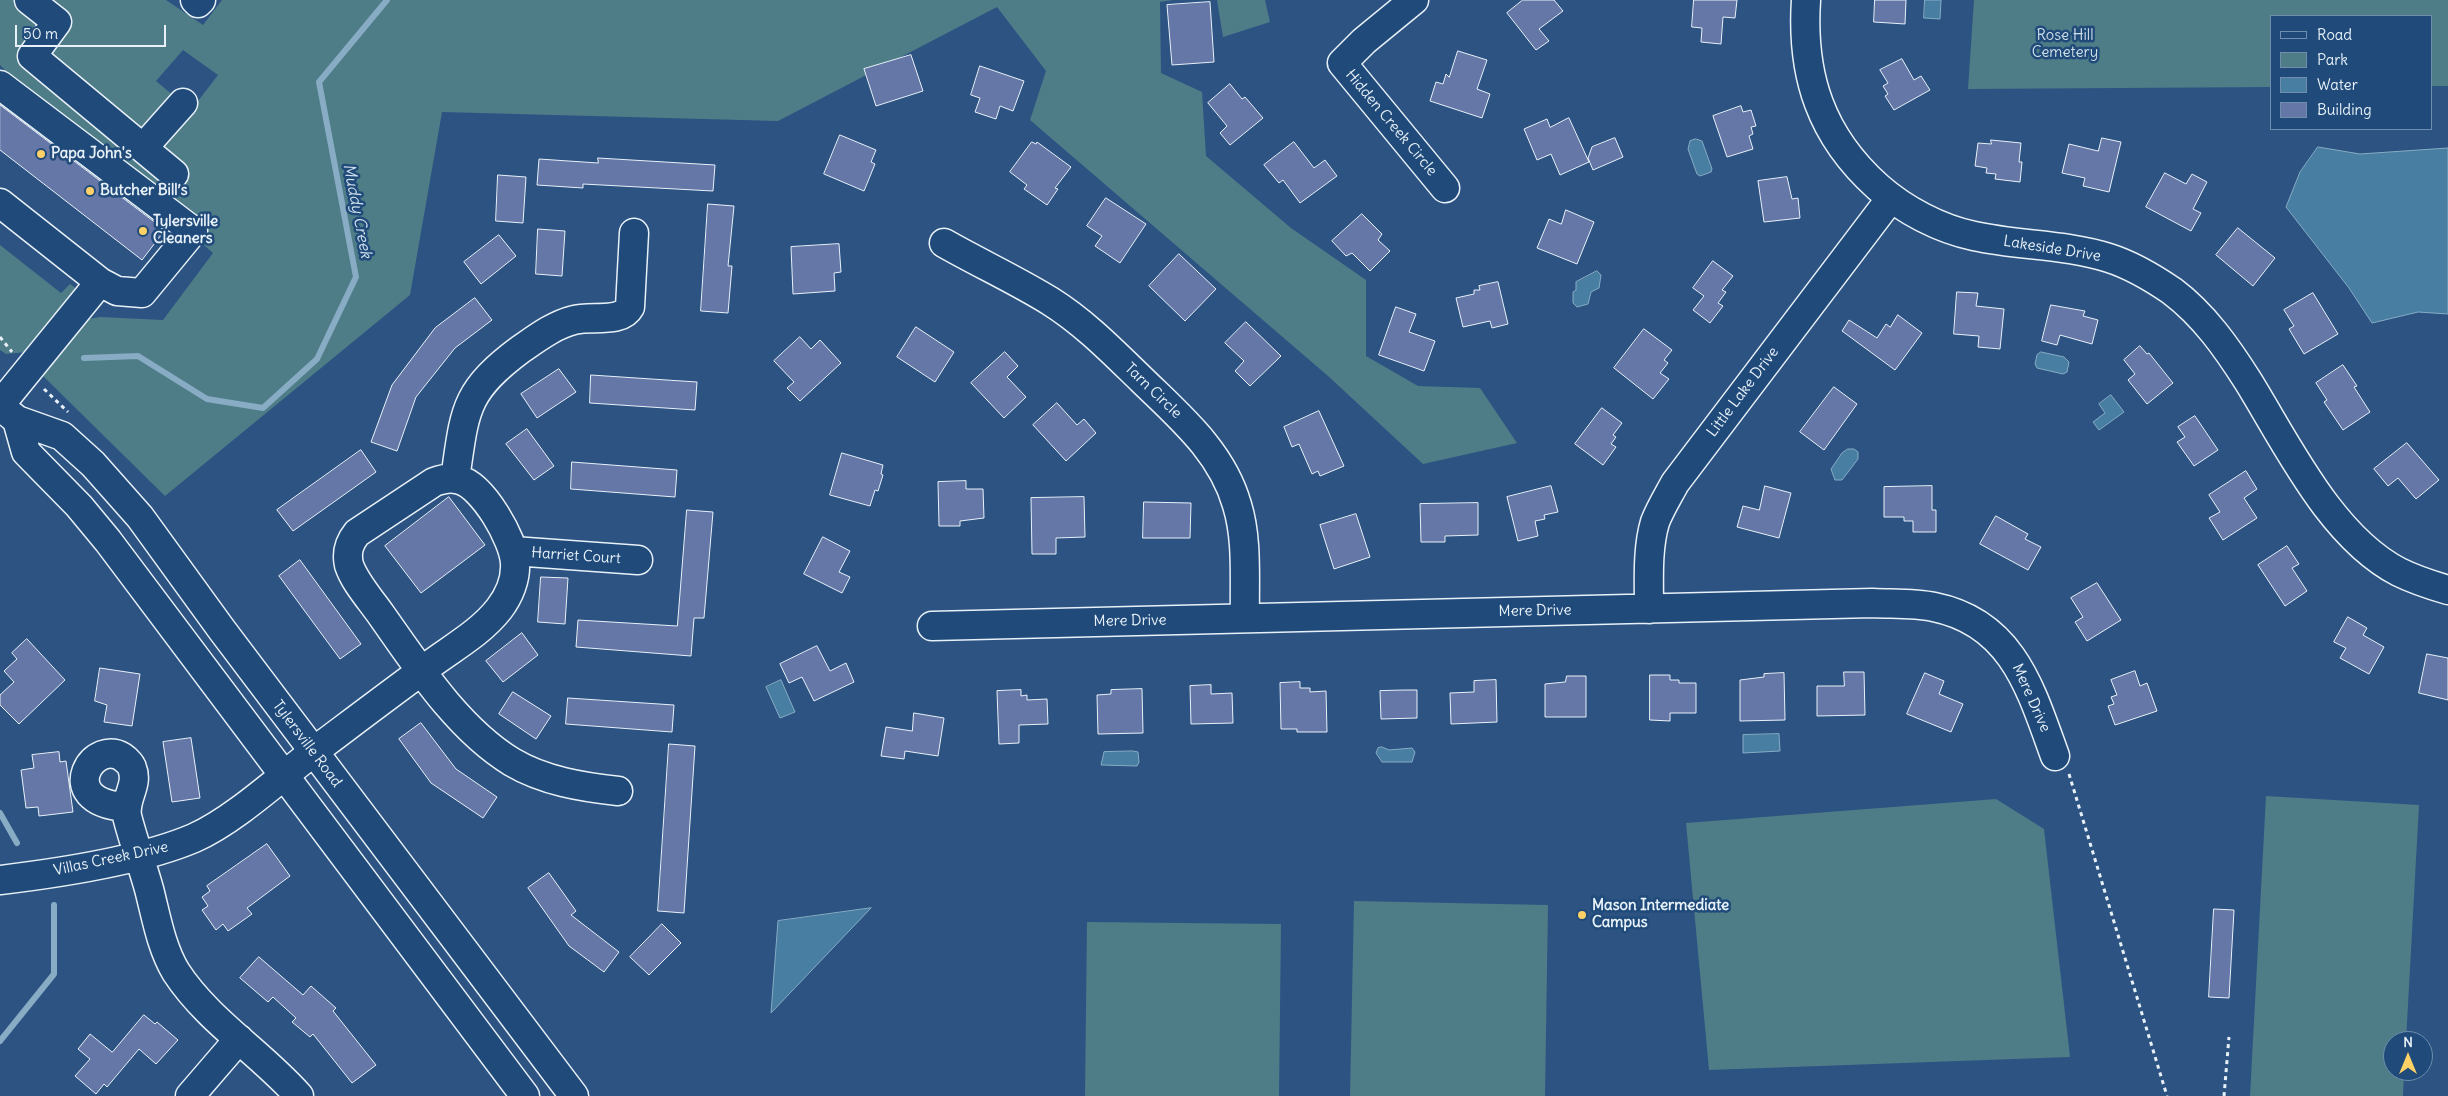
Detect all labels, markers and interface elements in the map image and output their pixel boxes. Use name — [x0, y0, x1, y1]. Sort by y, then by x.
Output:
scale bar — [18, 15, 169, 47]
legend — [2270, 15, 2433, 130]
text: 50 m — [23, 24, 58, 43]
text: Road — [2317, 25, 2352, 44]
park label: Rose Hill Cemetery — [2032, 27, 2098, 62]
text: Park — [2317, 50, 2348, 69]
street label: Hidden Creek Circle — [1341, 66, 1441, 180]
text: Water — [2317, 75, 2358, 94]
text: Building — [2317, 100, 2372, 119]
place label: Papa John's — [51, 145, 132, 163]
marker: Papa John's — [35, 148, 47, 160]
water label: Muddy Creek — [338, 162, 376, 260]
place label: Butcher Bill’s — [100, 182, 188, 200]
marker: Butcher Bill’s — [84, 185, 96, 197]
place label: Tylersville Cleaners — [153, 213, 218, 248]
marker: Tylersville Cleaners — [137, 225, 149, 237]
street label: Lakeside Drive — [2002, 232, 2102, 266]
street label: Little Lake Drive — [1703, 343, 1783, 441]
street label: Tarn Circle — [1121, 359, 1185, 423]
street label: Harriet Court — [531, 544, 621, 568]
street label: Mere Drive — [1498, 601, 1572, 621]
street label: Mere Drive — [1093, 611, 1167, 631]
street label: Mere Drive — [2008, 661, 2054, 735]
street label: Tylersville Road — [269, 697, 345, 791]
street label: Villas Creek Drive — [52, 838, 170, 880]
place label: Mason Intermediate Campus — [1592, 897, 1729, 932]
marker: Mason Intermediate Campus — [1576, 909, 1588, 921]
north arrow — [2383, 1031, 2433, 1081]
text: N — [2403, 1033, 2413, 1051]

